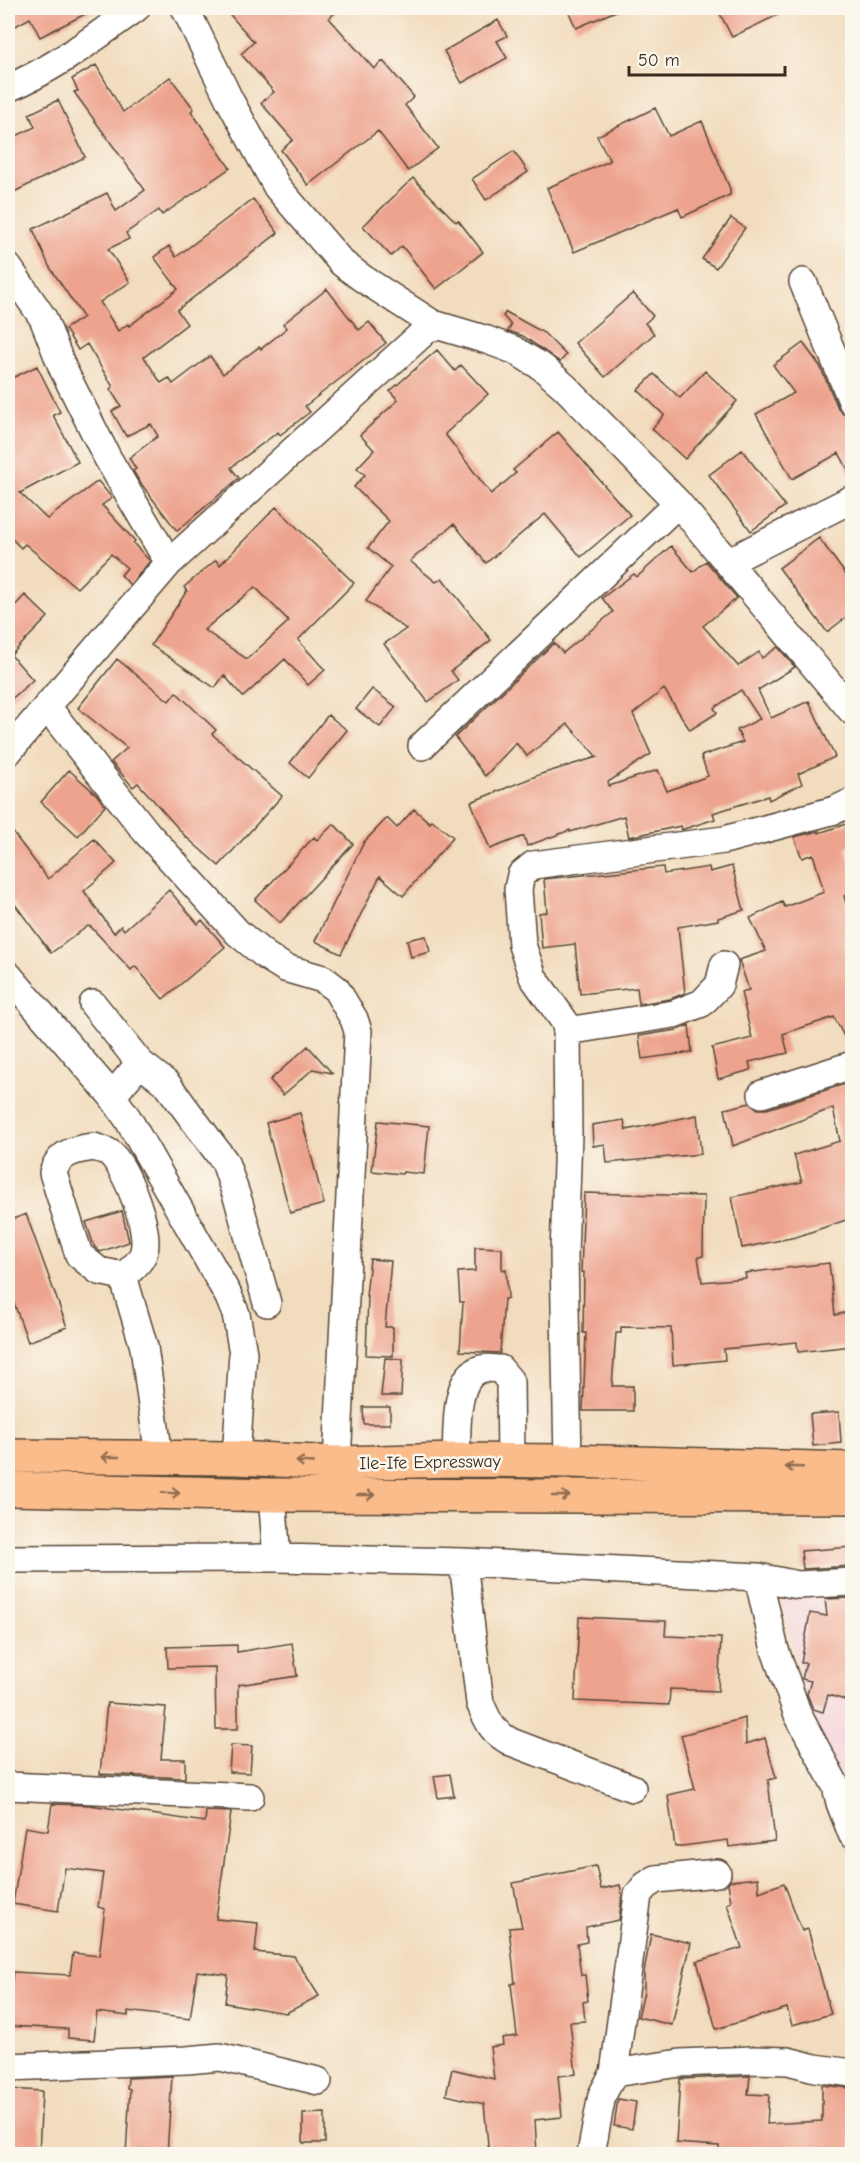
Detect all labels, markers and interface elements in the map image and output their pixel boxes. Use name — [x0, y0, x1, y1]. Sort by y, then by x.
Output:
scale bar — [629, 39, 785, 77]
text: 50 m — [638, 50, 680, 71]
one-way arrow — [101, 1451, 121, 1463]
street label: Ile-Ife Expressway — [359, 1451, 502, 1474]
one-way arrow — [296, 1456, 316, 1467]
one-way arrow — [785, 1462, 805, 1473]
one-way arrow — [160, 1487, 180, 1498]
one-way arrow — [355, 1489, 375, 1501]
one-way arrow — [550, 1490, 570, 1502]

